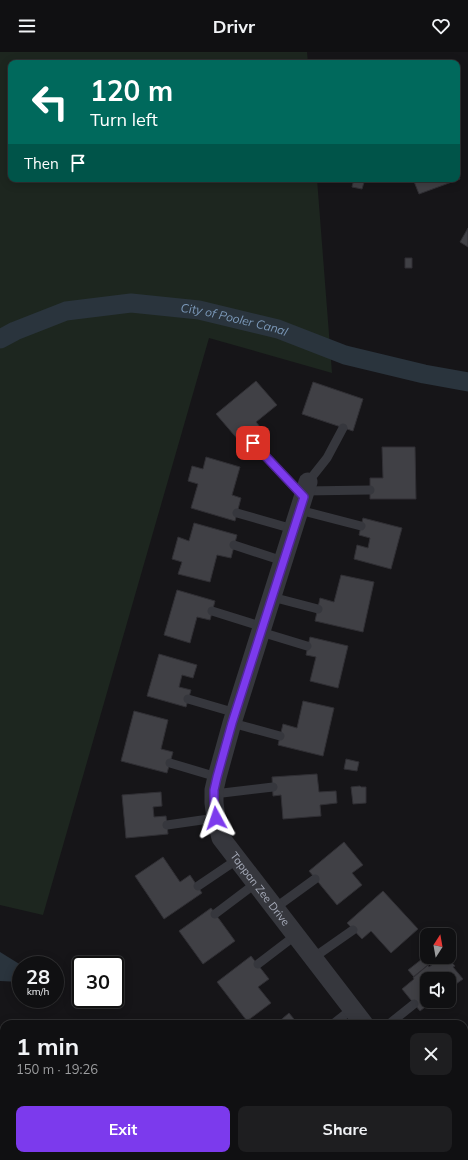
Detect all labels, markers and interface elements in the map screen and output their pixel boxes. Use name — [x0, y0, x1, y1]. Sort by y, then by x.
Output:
icon: menu — [16, 15, 38, 37]
text: Drivr — [213, 15, 255, 38]
icon: heart — [430, 15, 452, 37]
text: 120 m — [90, 73, 173, 108]
icon: left — [24, 76, 76, 128]
text: Turn left — [90, 108, 158, 131]
icon: arrive — [67, 152, 89, 174]
text: Then — [24, 154, 59, 173]
water label: City of Pooler Canal — [180, 300, 290, 339]
pin — [236, 426, 270, 460]
icon: arrive — [242, 432, 264, 454]
position arrow — [195, 797, 237, 839]
street label: Tappan Zee Drive — [227, 849, 293, 929]
north arrow — [420, 928, 456, 964]
map controls — [420, 928, 456, 1008]
speed limit sign: 30 — [72, 956, 124, 1008]
text: 28 — [26, 964, 50, 989]
button: sound — [420, 972, 456, 1008]
text: km/h — [27, 985, 49, 998]
text: 1 min — [16, 1031, 79, 1061]
button: close — [410, 1033, 452, 1075]
text: 150 m · 19:26 — [16, 1061, 98, 1077]
button: Exit — [16, 1106, 230, 1152]
button: Share — [238, 1106, 452, 1152]

